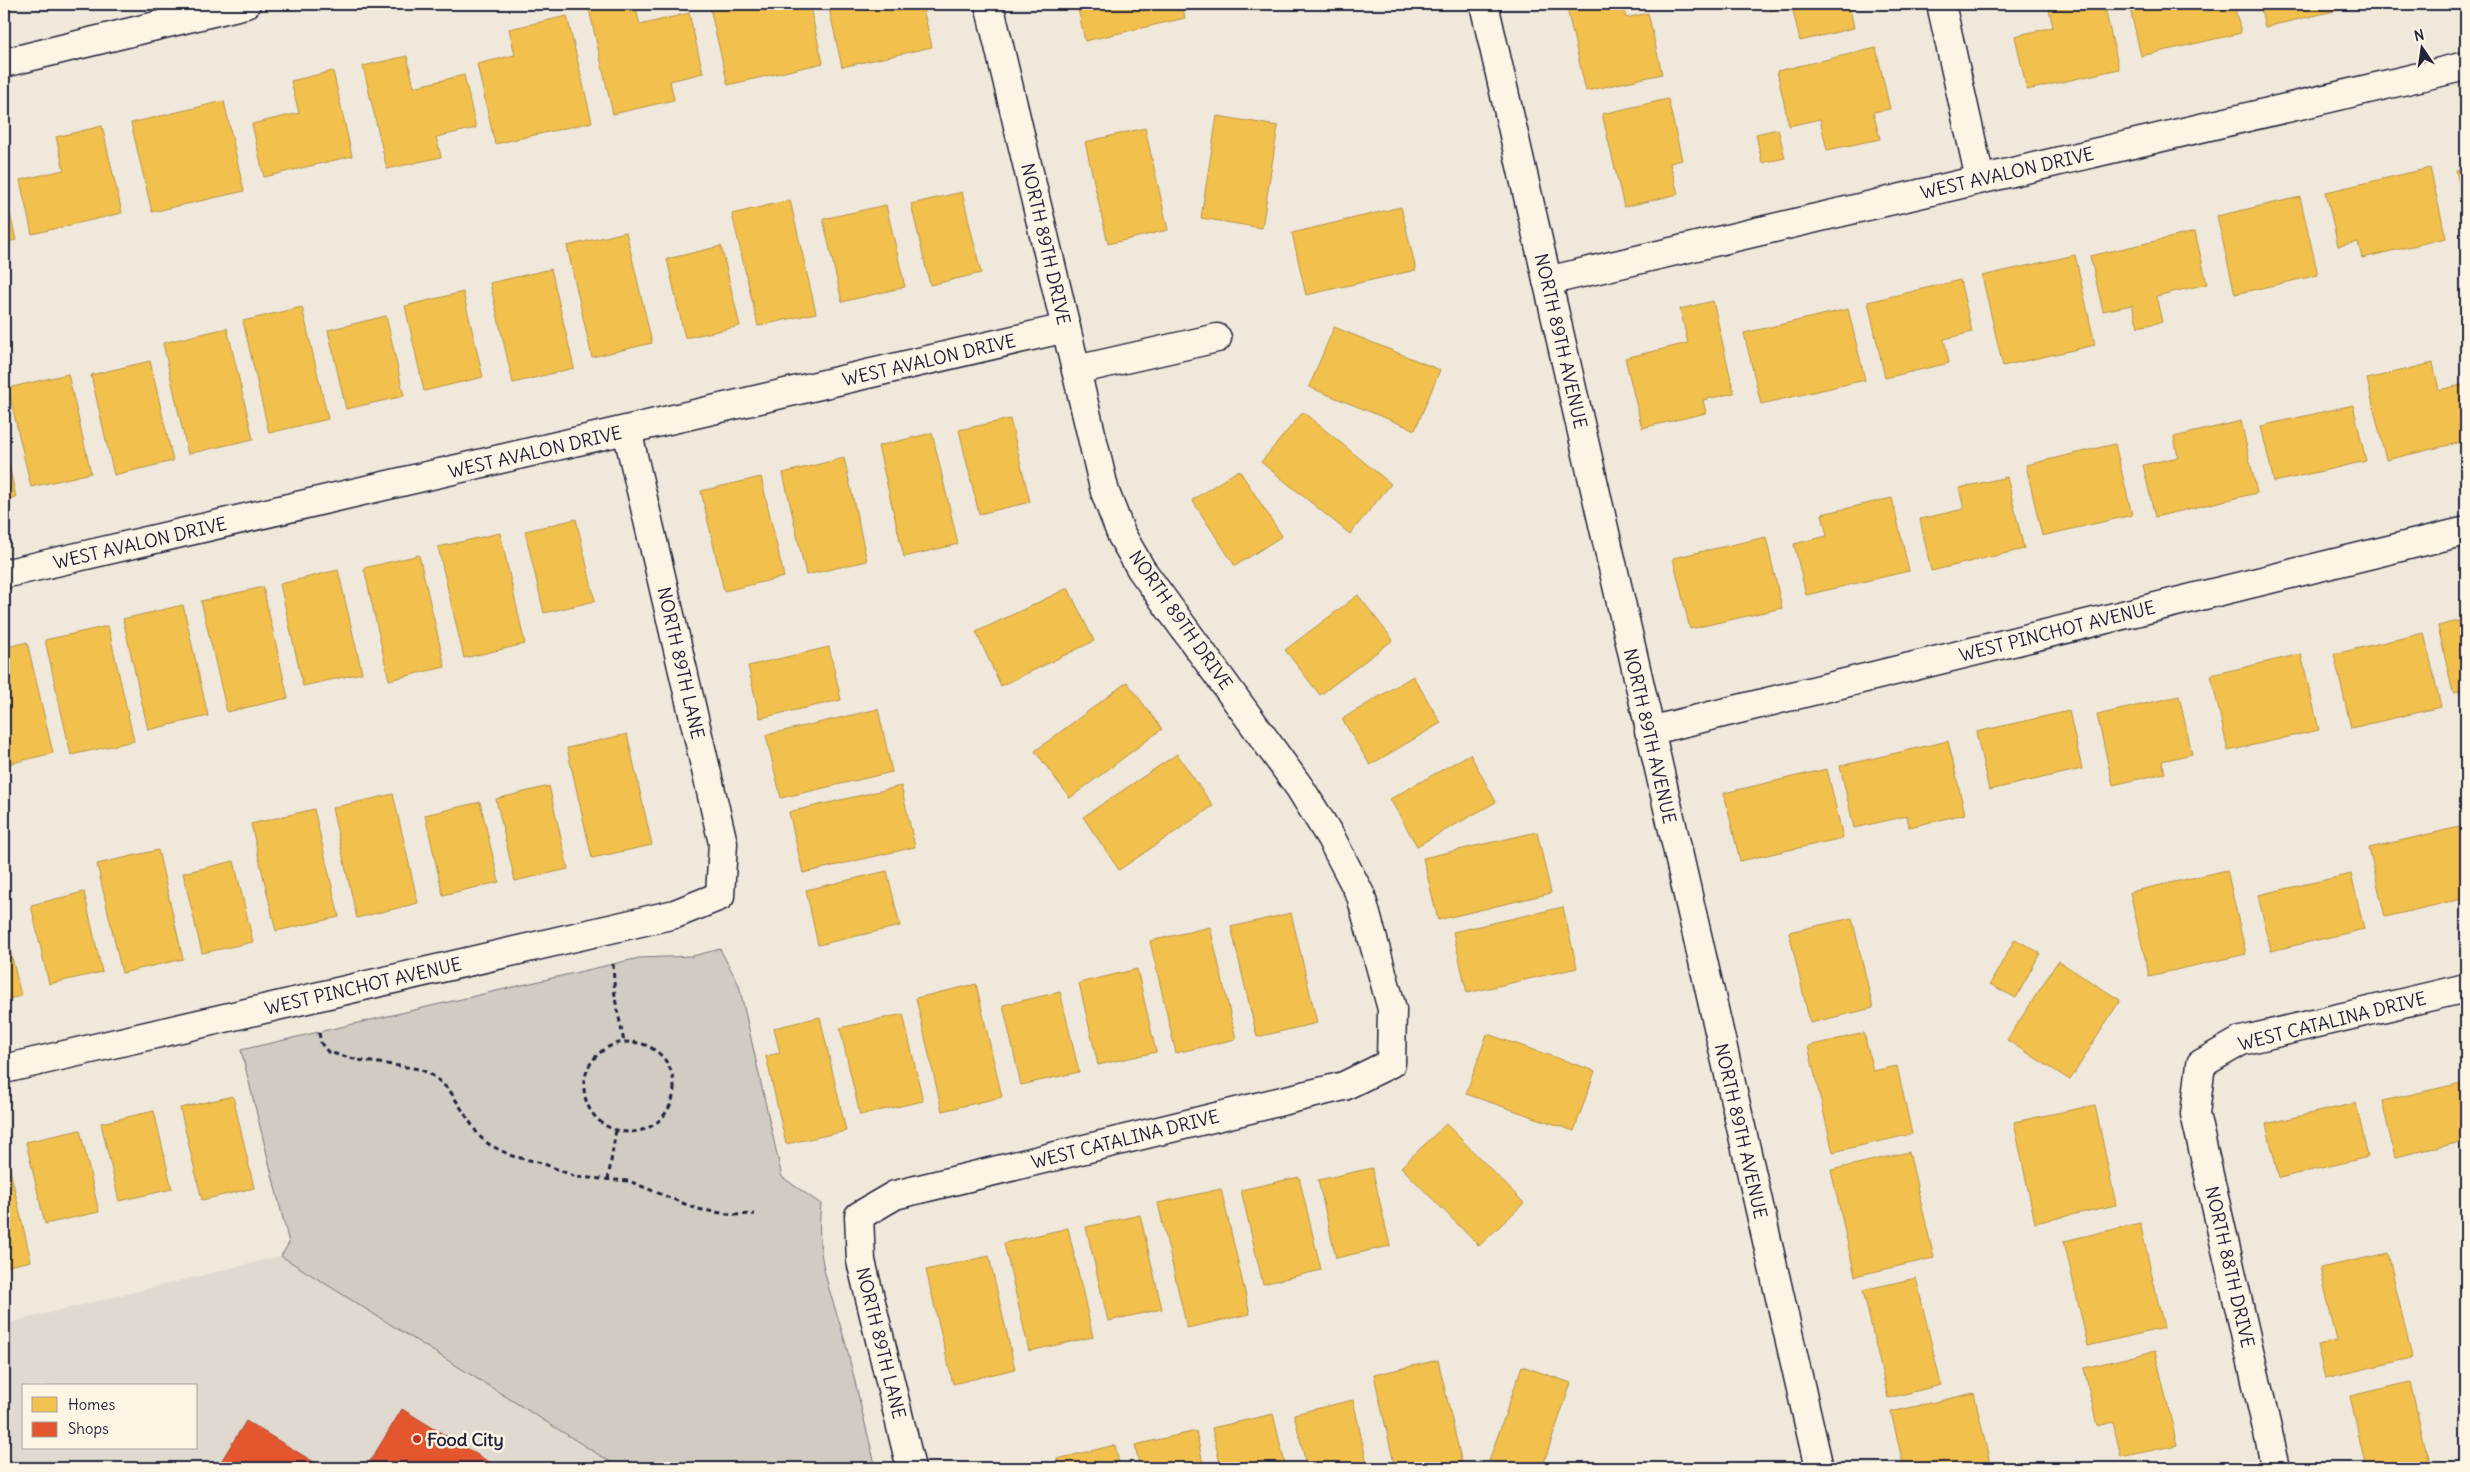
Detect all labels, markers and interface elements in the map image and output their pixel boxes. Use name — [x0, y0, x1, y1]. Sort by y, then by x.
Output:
north arrow — [2398, 22, 2448, 72]
text: N — [2412, 25, 2426, 45]
street label: WEST AVALON DRIVE — [1918, 142, 2096, 204]
street label: NORTH 89TH DRIVE — [1016, 161, 1076, 327]
street label: NORTH 89TH AVENUE — [1530, 251, 1592, 431]
street label: WEST AVALON DRIVE — [840, 329, 1018, 391]
street label: WEST AVALON DRIVE — [446, 421, 624, 483]
street label: WEST AVALON DRIVE — [51, 512, 229, 574]
street label: NORTH 89TH DRIVE — [1124, 546, 1238, 694]
street label: NORTH 89TH LANE — [652, 585, 710, 741]
street label: WEST PINCHOT AVENUE — [1957, 595, 2157, 667]
street label: NORTH 89TH AVENUE — [1619, 646, 1681, 826]
street label: WEST PINCHOT AVENUE — [262, 952, 464, 1020]
street label: WEST CATALINA DRIVE — [2236, 986, 2428, 1056]
street label: NORTH 89TH AVENUE — [1710, 1041, 1772, 1221]
street label: WEST CATALINA DRIVE — [1029, 1104, 1221, 1174]
street label: NORTH 88TH DRIVE — [2200, 1184, 2260, 1350]
street label: NORTH 89TH LANE — [851, 1265, 911, 1421]
legend — [22, 1384, 198, 1450]
text: Homes — [68, 1395, 115, 1414]
text: Shops — [68, 1419, 109, 1438]
place label: Food City — [427, 1428, 504, 1451]
marker: Food City — [411, 1433, 423, 1445]

